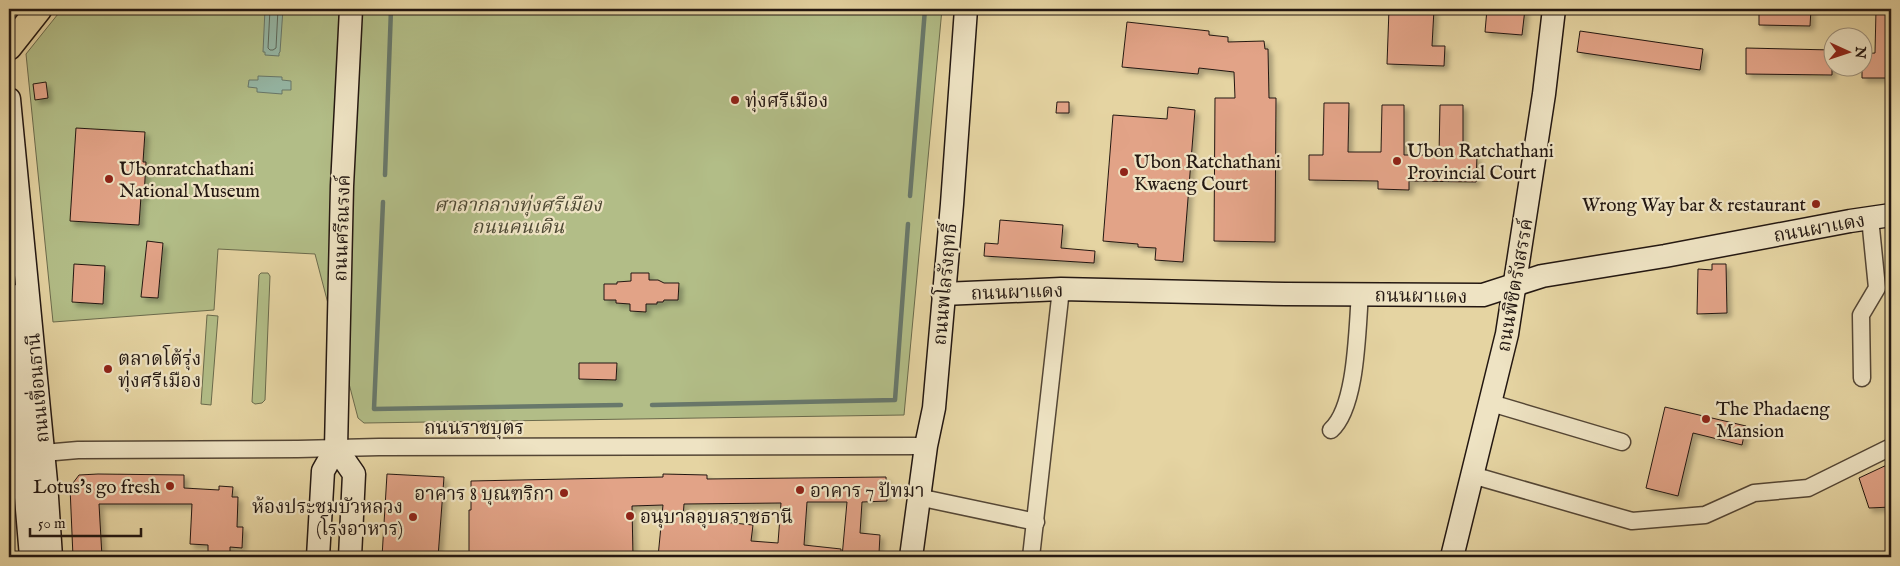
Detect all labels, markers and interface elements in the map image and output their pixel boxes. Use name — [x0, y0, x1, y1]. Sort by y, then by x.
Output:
north arrow — [1822, 28, 1872, 78]
text: N — [1851, 45, 1869, 59]
place label: ทุ่งศรีเมือง — [745, 90, 828, 114]
marker: ทุ่งศรีเมือง — [729, 94, 741, 106]
place label: Ubon Ratchathani Provincial Court — [1407, 140, 1554, 186]
place label: Ubon Ratchathani Kwaeng Court — [1134, 151, 1281, 197]
marker: Ubon Ratchathani Provincial Court — [1391, 155, 1403, 167]
place label: Ubonratchathani National Museum — [119, 158, 260, 204]
marker: Ubon Ratchathani Kwaeng Court — [1118, 166, 1130, 178]
marker: Ubonratchathani National Museum — [103, 173, 115, 185]
street label: ถนนศรีณรงค์ — [328, 174, 357, 282]
park label: ศาลากลางทุ่งศรีเมือง ถนนคนเดิน — [434, 194, 603, 240]
place label: Wrong Way bar & restaurant — [1582, 194, 1806, 218]
marker: Wrong Way bar & restaurant — [1810, 198, 1822, 210]
street label: ถนนผาแดง — [1772, 209, 1867, 249]
street label: ถนนพิชิตรังสรรค์ — [1491, 217, 1540, 354]
street label: ถนนพโลรังฤทธิ์ — [925, 220, 963, 346]
street label: ถนนผาแดง — [970, 279, 1064, 307]
street label: ถนนผาแดง — [1374, 284, 1467, 310]
street label: ถนนเขื่อนธานี — [18, 332, 56, 444]
place label: ตลาดโต้รุ่ง ทุ่งศรีเมือง — [118, 344, 201, 394]
marker: ตลาดโต้รุ่ง ทุ่งศรีเมือง — [102, 363, 114, 375]
place label: The Phadaeng Mansion — [1716, 398, 1830, 444]
marker: The Phadaeng Mansion — [1700, 413, 1712, 425]
street label: ถนนราชบุตร — [424, 417, 524, 441]
place label: Lotus's go fresh — [33, 476, 160, 500]
marker: Lotus's go fresh — [164, 480, 176, 492]
place label: อาคาร 7 ปัทมา — [810, 480, 925, 504]
place label: อาคาร 8 บุณฑริกา — [414, 483, 554, 507]
marker: อาคาร 7 ปัทมา — [794, 484, 806, 496]
marker: อาคาร 8 บุณฑริกา — [558, 487, 570, 499]
place label: ห้องประชุมบัวหลวง (โรงอาหาร) — [252, 496, 403, 542]
scale bar — [30, 506, 141, 538]
place label: อนุบาลอุบลราชธานี — [640, 506, 793, 530]
marker: อนุบาลอุบลราชธานี — [624, 510, 636, 522]
marker: ห้องประชุมบัวหลวง (โรงอาหาร) — [407, 511, 419, 523]
text: 50 m — [38, 514, 66, 533]

